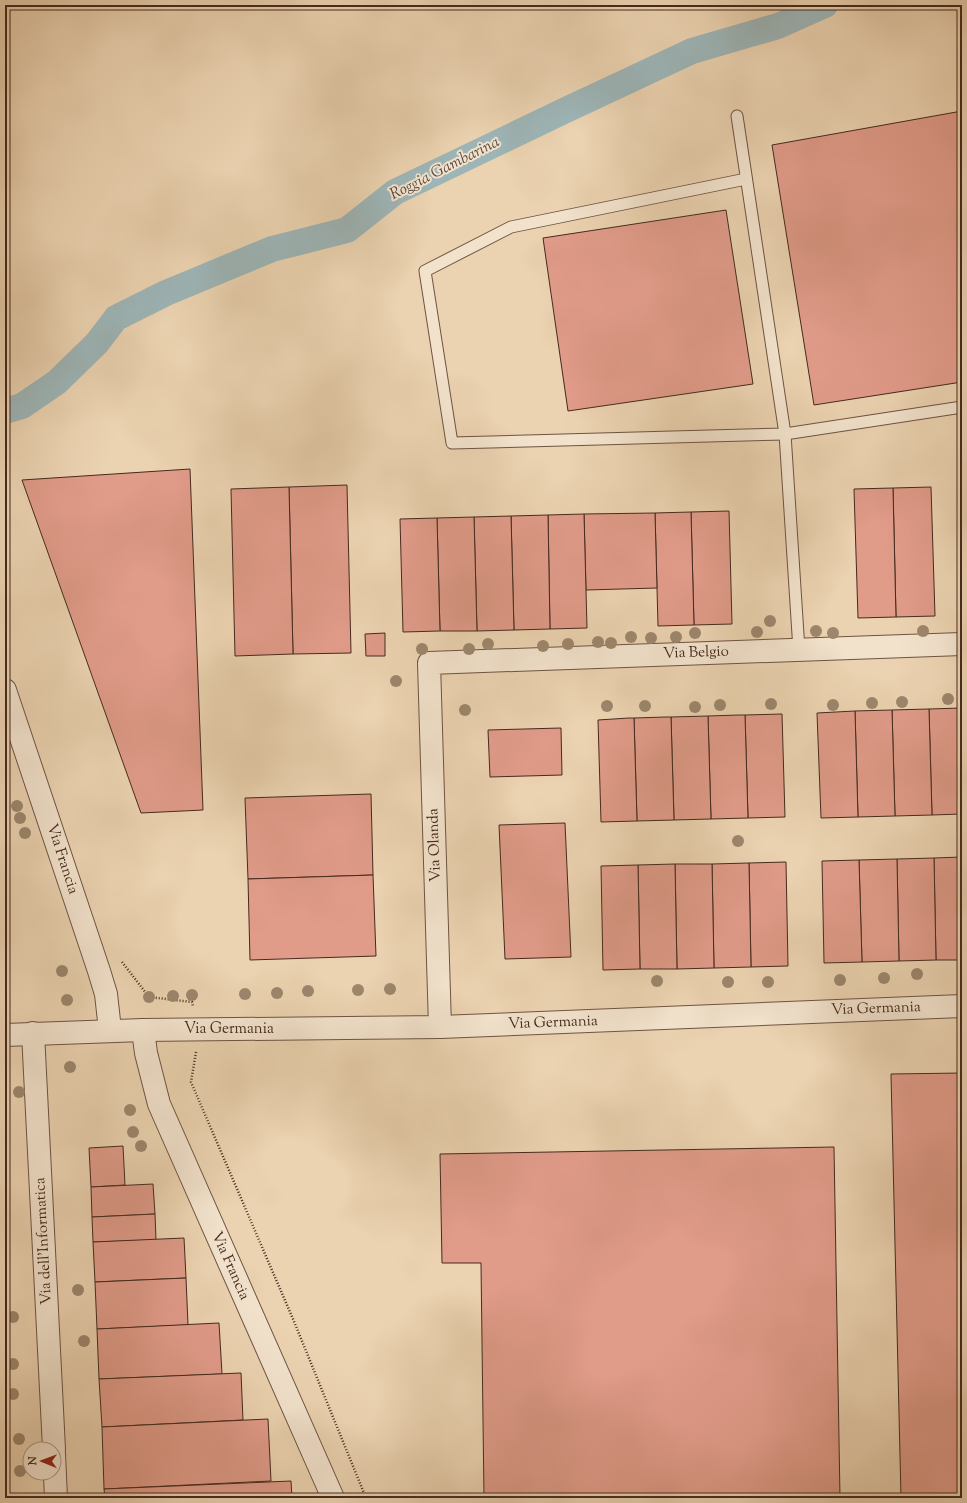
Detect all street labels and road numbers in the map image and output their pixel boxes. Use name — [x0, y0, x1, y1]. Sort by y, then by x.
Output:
street label: Via Belgio — [663, 641, 729, 665]
street label: Via Olanda — [423, 808, 447, 882]
street label: Via Francia — [41, 821, 83, 897]
street label: Via Germania — [831, 997, 921, 1021]
street label: Via Germania — [508, 1011, 598, 1035]
street label: Via Germania — [184, 1019, 274, 1040]
street label: Via dell'Informatica — [30, 1177, 58, 1305]
street label: Via Francia — [206, 1228, 254, 1304]

